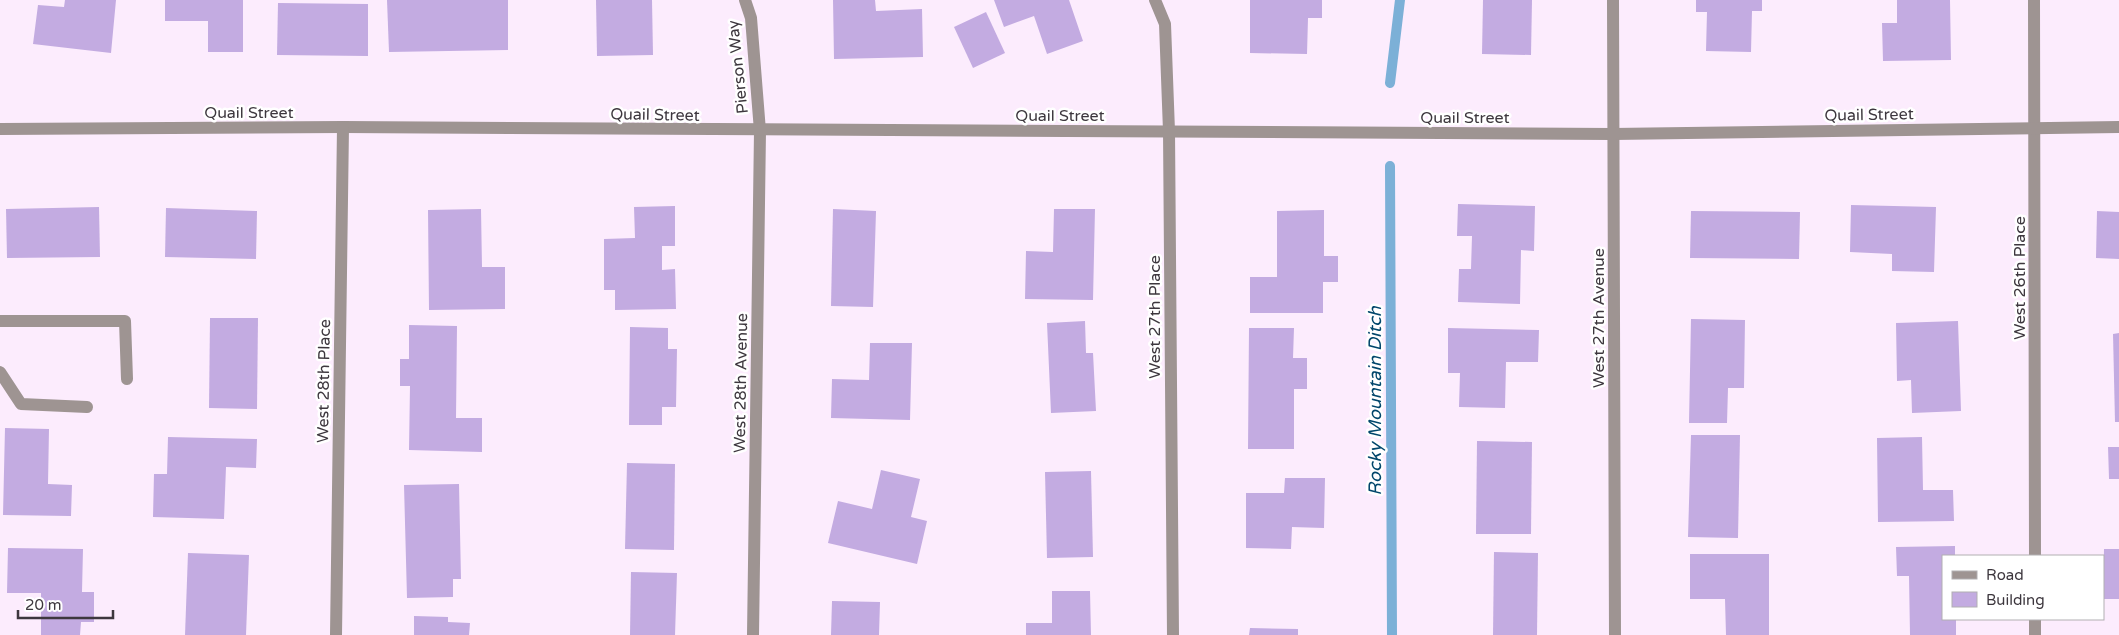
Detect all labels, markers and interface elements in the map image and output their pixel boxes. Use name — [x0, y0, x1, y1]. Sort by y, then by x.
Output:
street label: Pierson Way — [723, 19, 753, 115]
street label: Quail Street — [204, 103, 294, 123]
street label: Quail Street — [610, 104, 700, 126]
street label: Quail Street — [1824, 104, 1914, 126]
street label: Quail Street — [1015, 106, 1105, 126]
street label: Quail Street — [1420, 108, 1510, 128]
street label: West 26th Place — [2010, 216, 2030, 340]
street label: West 27th Avenue — [1589, 248, 1609, 388]
street label: West 27th Place — [1145, 255, 1165, 379]
water label: Rocky Mountain Ditch — [1364, 305, 1386, 496]
street label: West 28th Avenue — [730, 313, 752, 453]
street label: West 28th Place — [313, 319, 335, 443]
legend — [1942, 555, 2104, 620]
text: Road — [1986, 566, 2024, 584]
scale bar — [18, 588, 112, 620]
text: Building — [1986, 591, 2045, 609]
text: 20 m — [25, 596, 62, 614]

